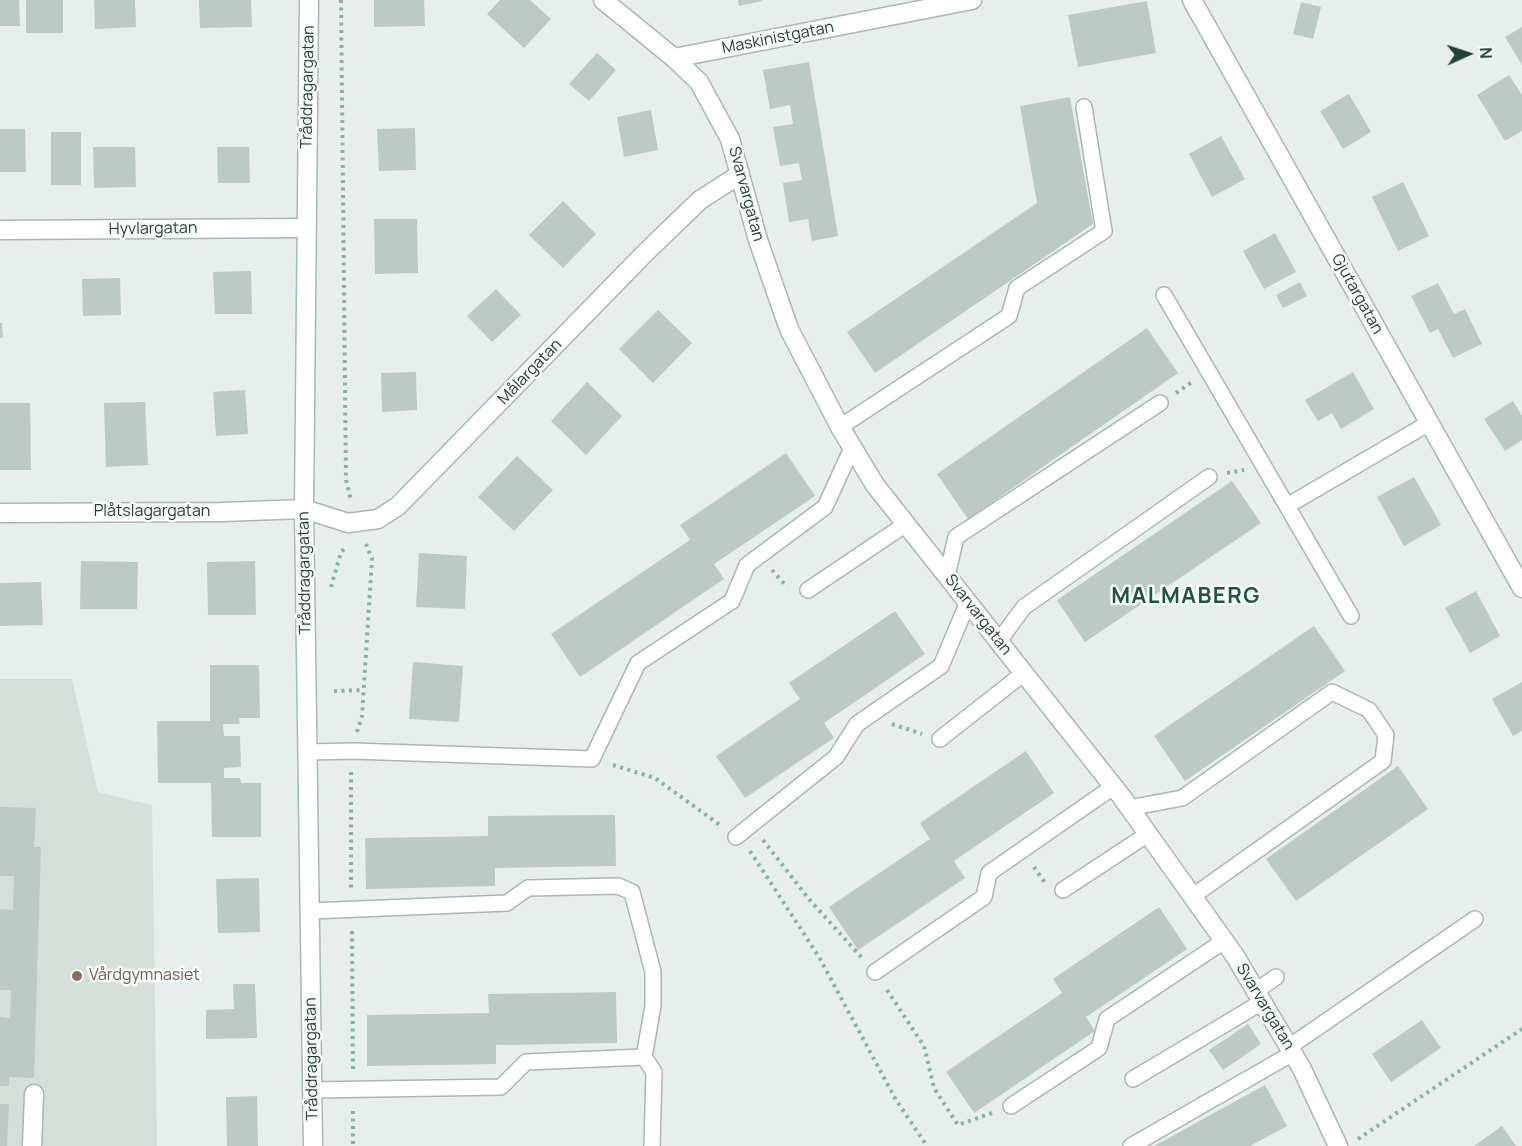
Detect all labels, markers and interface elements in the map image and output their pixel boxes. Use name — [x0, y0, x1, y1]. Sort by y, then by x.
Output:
street label: Maskinistgatan — [720, 18, 836, 58]
north arrow — [1438, 24, 1498, 84]
street label: Tråddragargatan — [297, 25, 319, 149]
text: N — [1475, 47, 1497, 59]
street label: Svarvargatan — [724, 145, 768, 243]
street label: Hyvlargatan — [108, 219, 198, 239]
street label: Gjutargatan — [1327, 251, 1387, 337]
street label: Målargatan — [494, 335, 566, 409]
street label: Plåtslagargatan — [94, 502, 210, 522]
street label: Tråddragargatan — [294, 511, 316, 635]
street label: Svarvargatan — [940, 571, 1016, 659]
district label: MALMABERG — [1111, 584, 1261, 610]
street label: Svarvargatan — [1232, 960, 1298, 1054]
place label: Vårdgymnasiet — [89, 966, 200, 986]
marker: Vårdgymnasiet — [70, 969, 84, 983]
street label: Tråddragargatan — [301, 997, 323, 1121]

